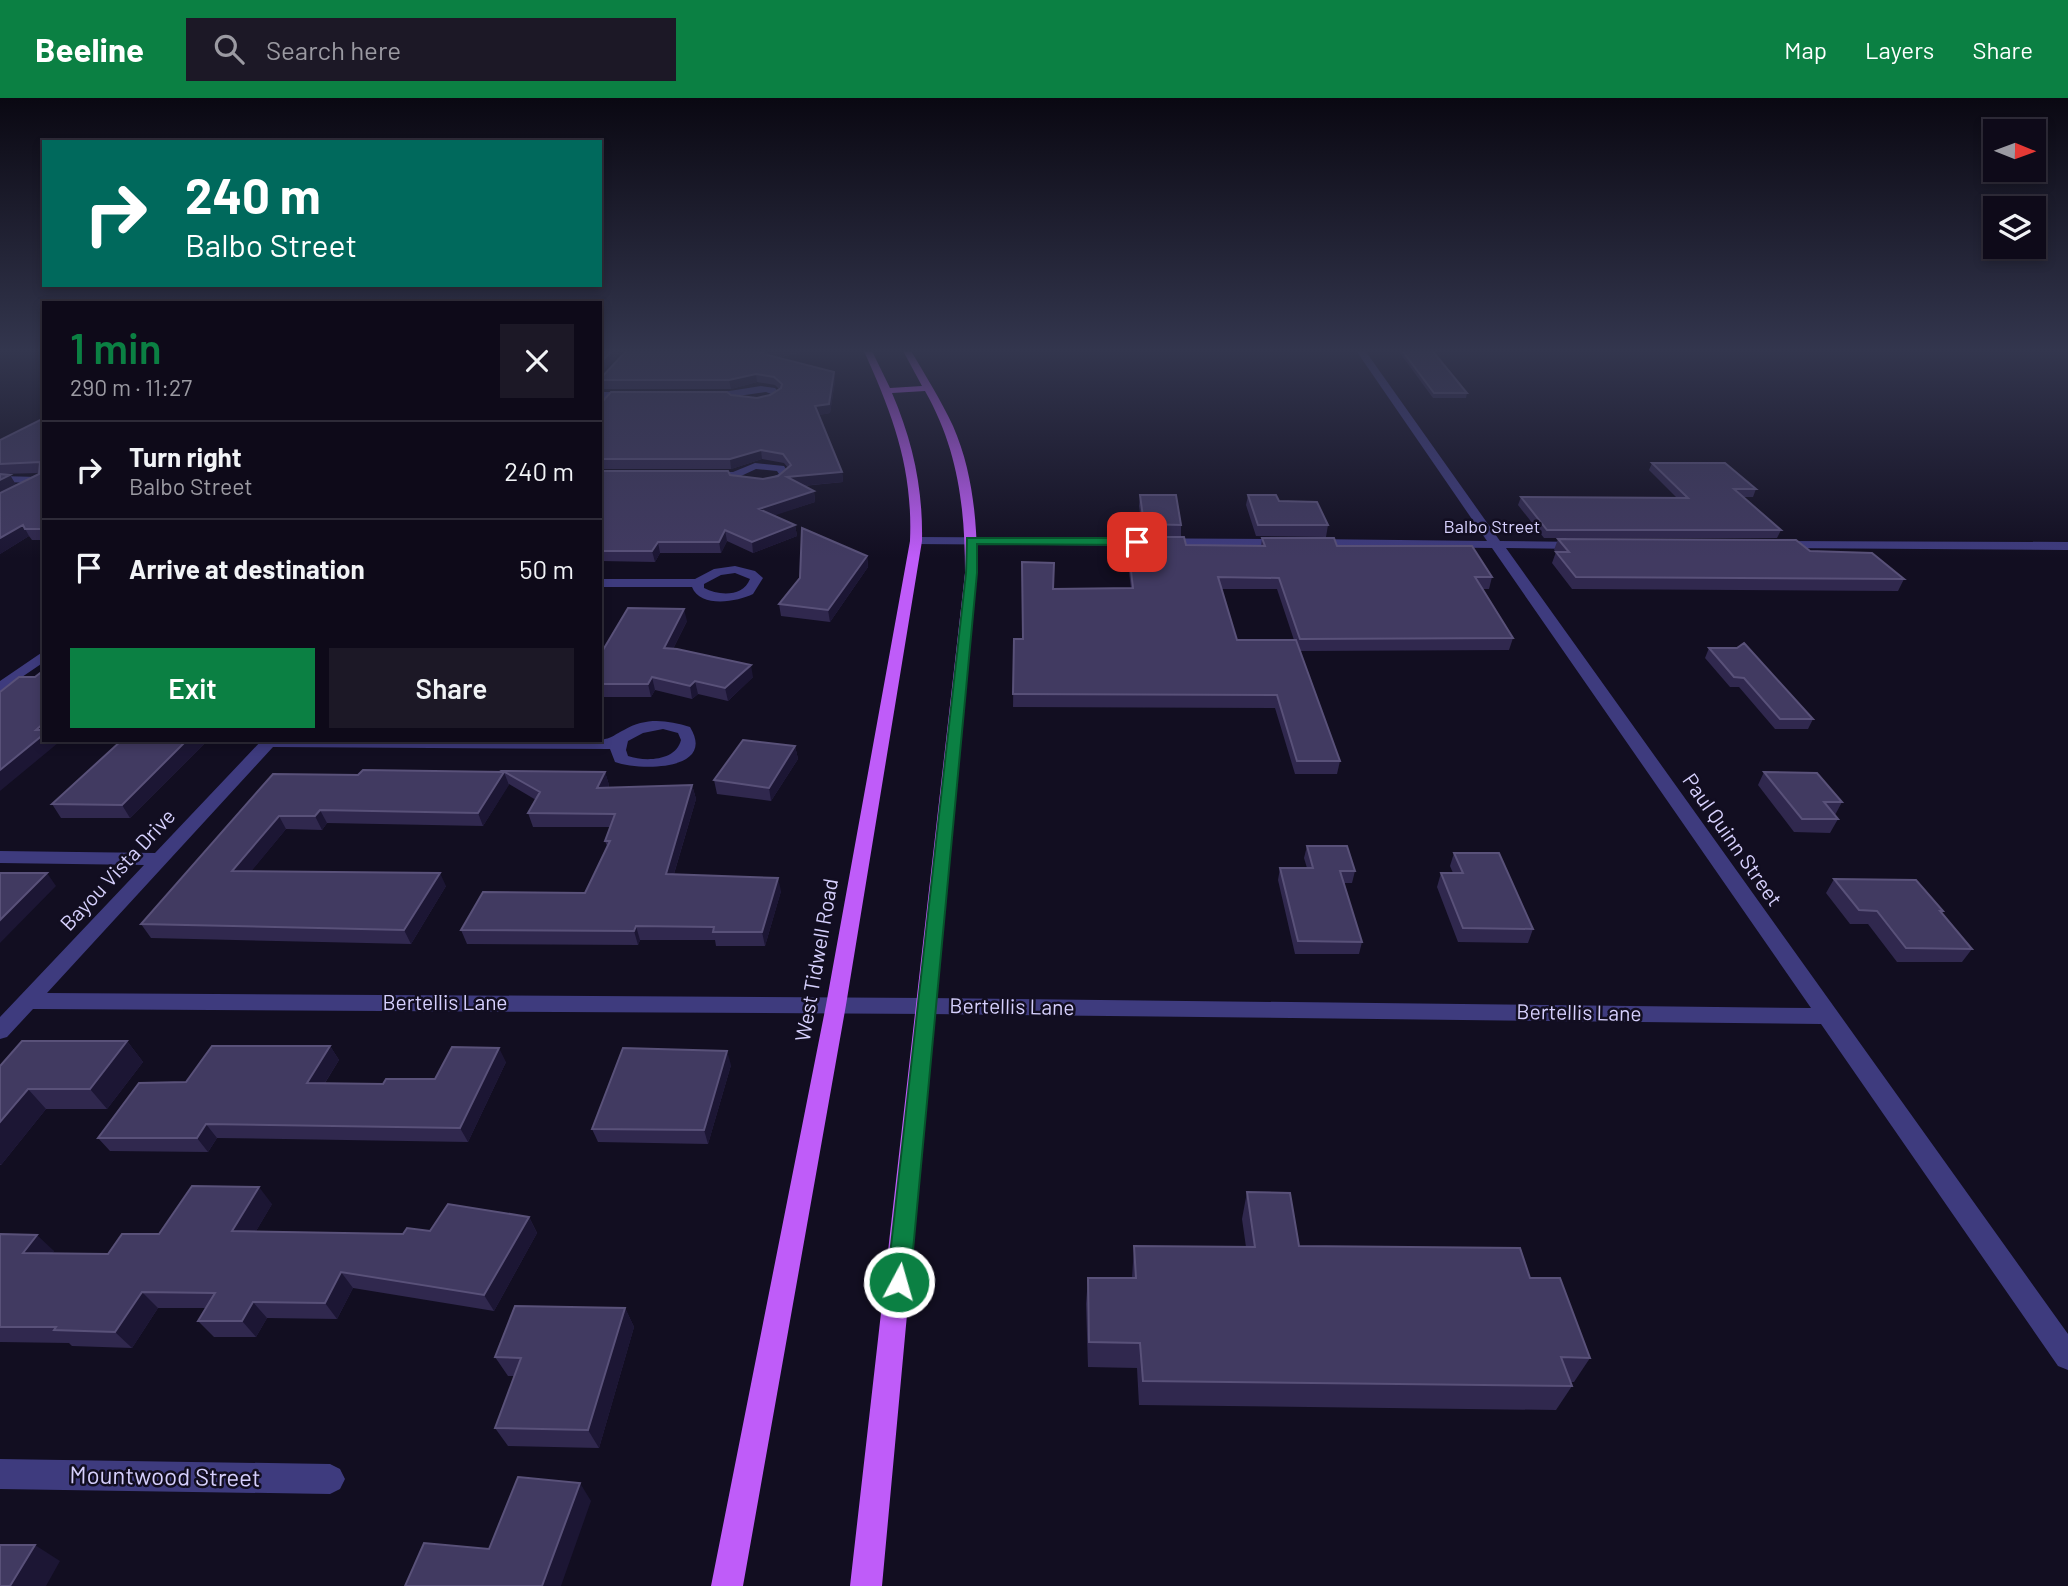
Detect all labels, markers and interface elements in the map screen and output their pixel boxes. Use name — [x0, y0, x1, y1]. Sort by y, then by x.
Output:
search box — [186, 18, 676, 81]
text: Beeline — [35, 29, 144, 69]
icon: search — [210, 30, 248, 68]
text: Search here — [266, 34, 401, 65]
text: Map — [1784, 35, 1827, 64]
text: Layers — [1865, 35, 1934, 64]
text: Share — [1972, 35, 2033, 64]
north arrow — [1983, 119, 2046, 182]
map controls — [1983, 119, 2046, 259]
text: 240 m — [185, 165, 321, 224]
icon: right — [70, 168, 161, 259]
button: layers — [1983, 196, 2046, 259]
text: Balbo Street — [185, 225, 357, 263]
text: 1 min — [70, 322, 162, 372]
button: close — [500, 324, 574, 398]
text: 290 m · 11:27 — [70, 373, 192, 401]
text: Turn right — [129, 441, 242, 472]
icon: right — [70, 451, 108, 489]
text: 240 m — [504, 455, 574, 486]
text: Balbo Street — [129, 472, 253, 500]
pin — [1107, 512, 1167, 572]
street label: Balbo Street — [1444, 515, 1540, 537]
icon: arrive — [1118, 523, 1156, 561]
icon: arrive — [70, 549, 108, 587]
text: Arrive at destination — [129, 553, 365, 584]
text: 50 m — [519, 553, 574, 584]
button: Exit — [70, 648, 315, 728]
button: Share — [329, 648, 574, 728]
street label: Paul Quinn Street — [1678, 768, 1788, 910]
street label: Bayou Vista Drive — [54, 803, 180, 935]
street label: West Tidwell Road — [789, 876, 842, 1043]
street label: Bertellis Lane — [382, 989, 508, 1014]
street label: Bertellis Lane — [949, 992, 1075, 1019]
street label: Bertellis Lane — [1516, 998, 1642, 1025]
position arrow — [862, 1245, 936, 1319]
street label: Mountwood Street — [69, 1459, 261, 1492]

